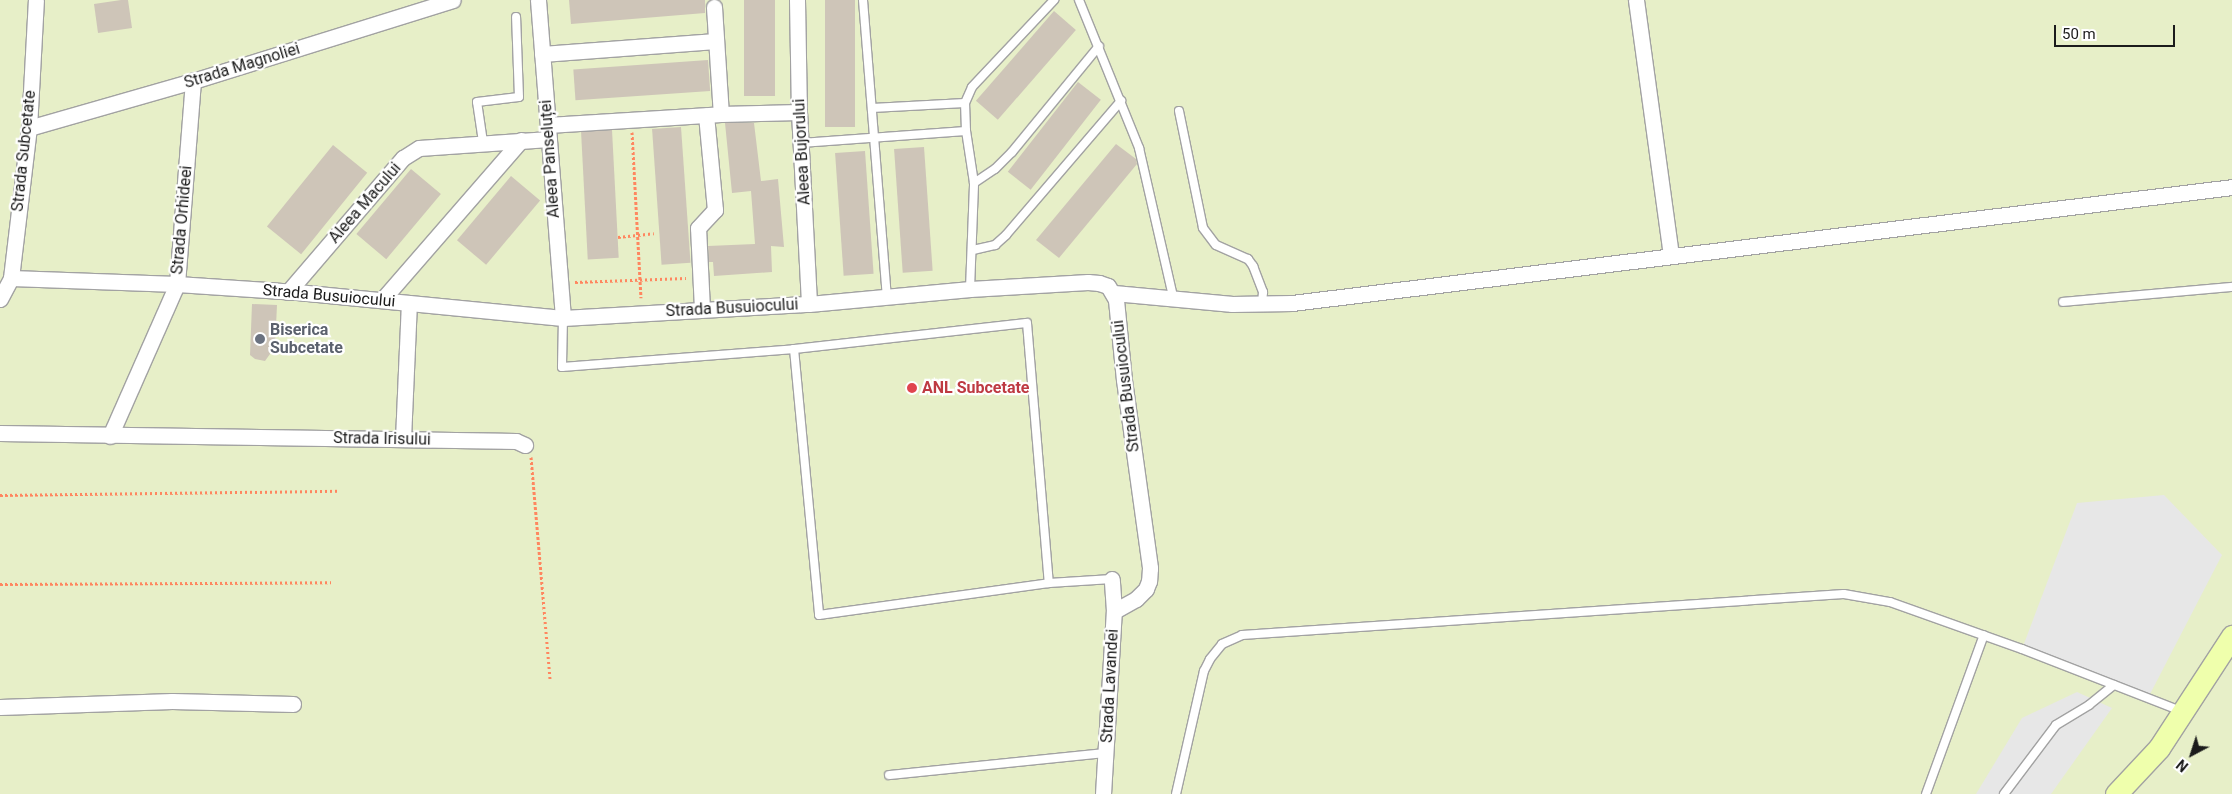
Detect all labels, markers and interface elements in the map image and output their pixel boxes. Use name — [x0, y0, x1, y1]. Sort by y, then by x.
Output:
scale bar — [2057, 15, 2178, 47]
text: 50 m — [2062, 25, 2096, 43]
street label: Strada Magnoliei — [182, 39, 302, 93]
street label: Strada Subcetate — [8, 89, 40, 213]
street label: Aleea Bujorului — [790, 98, 814, 206]
street label: Aleea Panseluței — [536, 99, 564, 219]
street label: Aleea Macului — [325, 159, 405, 247]
street label: Strada Orhideei — [168, 165, 196, 275]
street label: Strada Busuiocului — [262, 281, 396, 311]
street label: Strada Busuiocului — [665, 295, 799, 321]
street label: Strada Busuiocului — [1108, 319, 1144, 453]
place label: Biserica Subcetate — [270, 320, 343, 358]
marker: Biserica Subcetate — [254, 333, 266, 345]
place label: ANL Subcetate — [922, 378, 1029, 398]
marker: ANL Subcetate — [906, 382, 918, 394]
street label: Strada Irisului — [333, 429, 431, 449]
street label: Strada Lavandei — [1097, 629, 1123, 743]
north arrow — [2167, 729, 2217, 779]
text: N — [2173, 756, 2191, 775]

